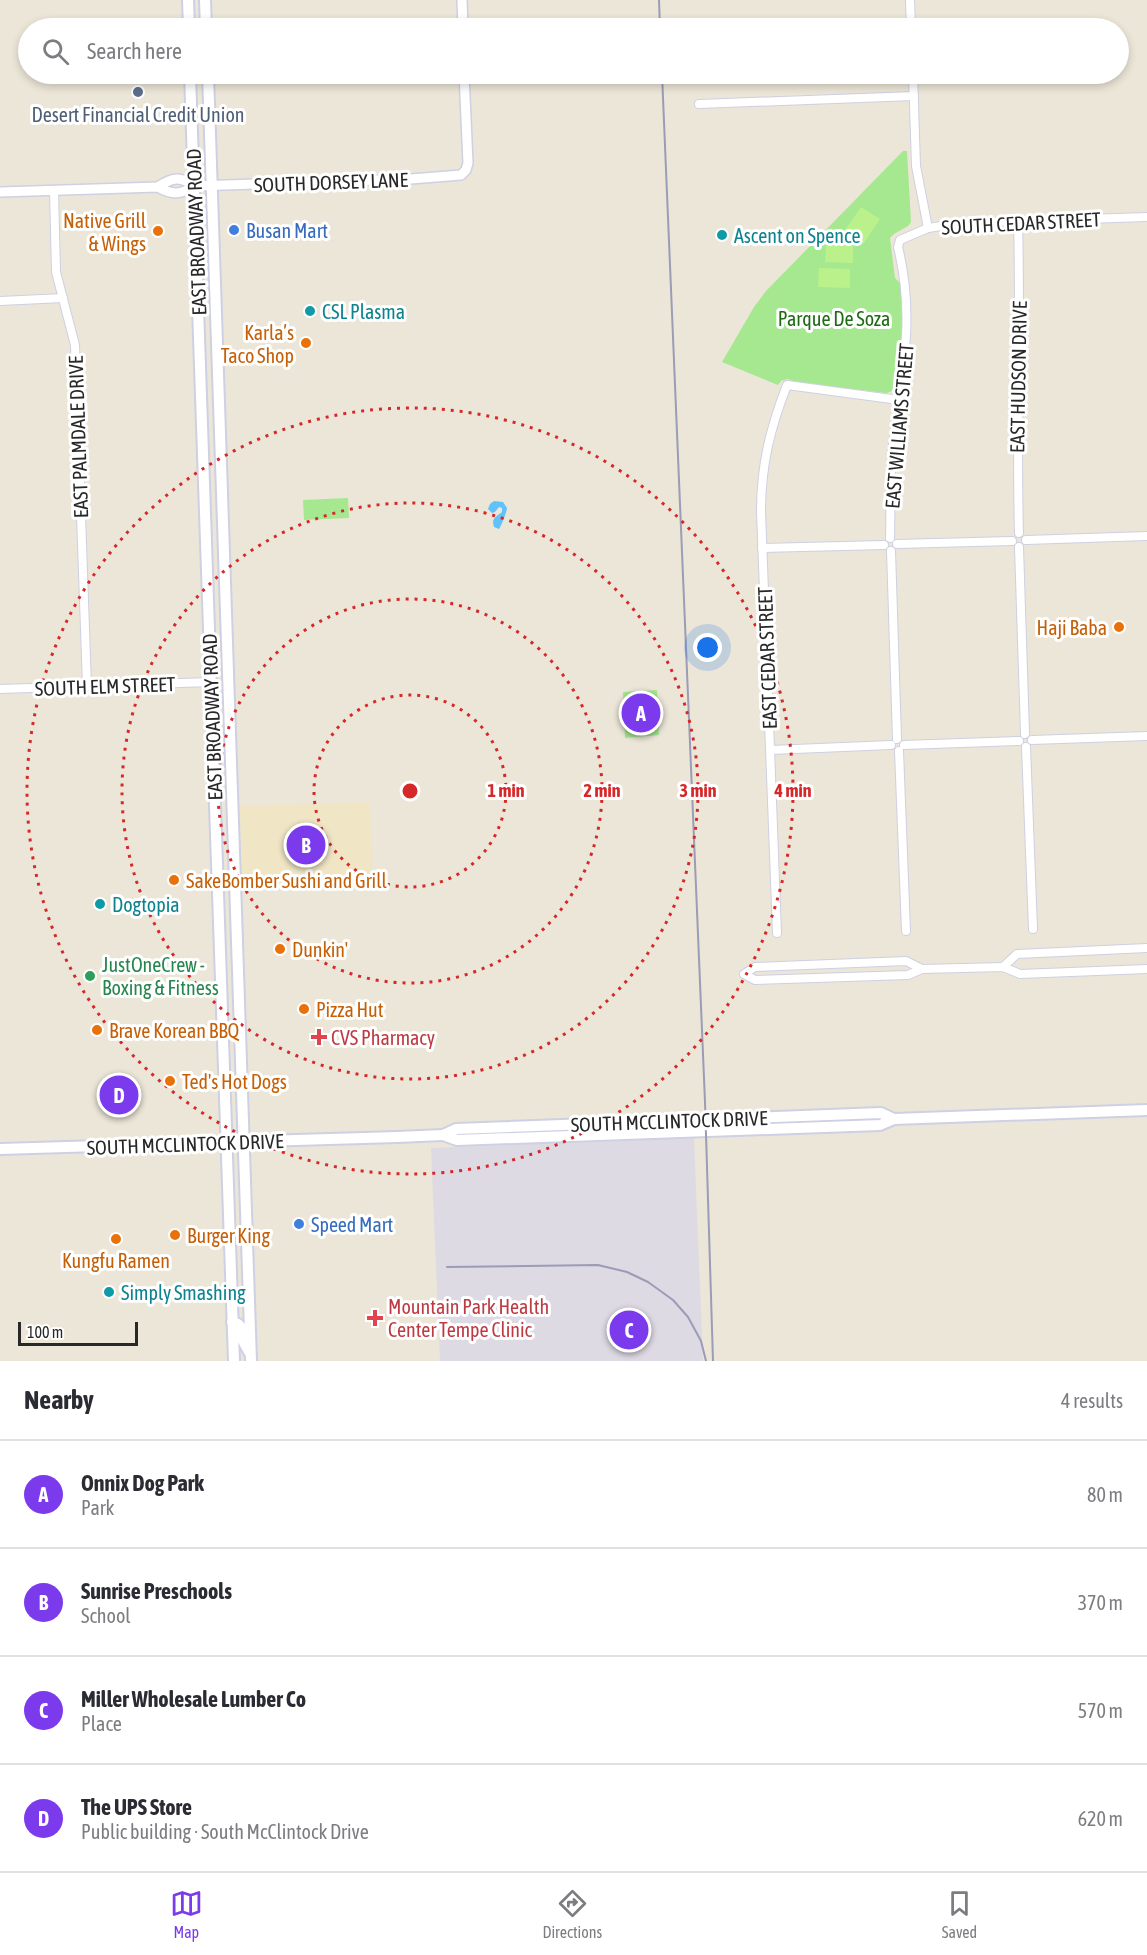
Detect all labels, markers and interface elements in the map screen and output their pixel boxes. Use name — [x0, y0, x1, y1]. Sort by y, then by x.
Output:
search box — [18, 18, 1129, 84]
icon: search — [39, 35, 72, 68]
text: Search here — [87, 38, 182, 64]
marker: Desert Financial Credit Union — [131, 85, 145, 99]
place label: Desert Financial Credit Union — [32, 103, 244, 126]
street label: EAST BROADWAY ROAD — [182, 148, 210, 316]
street label: SOUTH DORSEY LANE — [253, 168, 409, 196]
street label: SOUTH CEDAR STREET — [941, 207, 1101, 239]
place label: Native Grill & Wings — [63, 209, 147, 255]
place label: Busan Mart — [246, 219, 328, 242]
marker: Busan Mart — [227, 223, 241, 237]
marker: Native Grill & Wings — [151, 224, 165, 238]
place label: Ascent on Spence — [734, 224, 861, 247]
marker: Ascent on Spence — [715, 228, 729, 242]
place label: CSL Plasma — [322, 300, 405, 323]
street label: EAST HUDSON DRIVE — [1005, 300, 1031, 453]
marker: CSL Plasma — [303, 304, 317, 318]
park label: Parque De Soza — [778, 307, 890, 330]
place label: Karla’s Taco Shop — [221, 321, 294, 367]
marker: Karla’s Taco Shop — [299, 336, 313, 350]
street label: EAST WILLIAMS STREET — [880, 342, 918, 510]
street label: EAST PALMDALE DRIVE — [64, 355, 92, 519]
street label: EAST CEDAR STREET — [753, 586, 781, 730]
place label: Haji Baba — [1037, 616, 1107, 639]
marker: Haji Baba — [1112, 620, 1126, 634]
street label: EAST BROADWAY ROAD — [198, 633, 226, 801]
your location — [693, 633, 722, 662]
street label: SOUTH ELM STREET — [34, 672, 176, 700]
pin: A — [622, 690, 660, 736]
text: 1 min — [488, 780, 525, 801]
text: 2 min — [584, 780, 621, 801]
text: 3 min — [680, 780, 717, 801]
text: 4 min — [774, 780, 812, 801]
centre of rings — [400, 781, 420, 801]
pin: B — [286, 822, 326, 868]
place label: SakeBomber Sushi and Grill — [186, 869, 387, 892]
marker: SakeBomber Sushi and Grill — [167, 873, 181, 887]
place label: Dogtopia — [112, 893, 180, 916]
marker: Dogtopia — [93, 897, 107, 911]
place label: Dunkin' — [292, 938, 348, 961]
marker: Dunkin' — [273, 942, 287, 956]
place label: JustOneCrew - Boxing & Fitness — [102, 953, 219, 999]
marker: JustOneCrew - Boxing & Fitness — [83, 969, 97, 983]
place label: Pizza Hut — [316, 998, 384, 1021]
marker: Pizza Hut — [297, 1002, 311, 1016]
place label: Brave Korean BBQ — [109, 1019, 240, 1042]
marker: Brave Korean BBQ — [90, 1023, 104, 1037]
place label: CVS Pharmacy — [331, 1026, 435, 1049]
marker: CVS Pharmacy — [312, 1030, 326, 1044]
place label: Ted's Hot Dogs — [182, 1070, 287, 1093]
pin: D — [100, 1072, 138, 1118]
marker: Ted's Hot Dogs — [163, 1074, 177, 1088]
street label: SOUTH MCCLINTOCK DRIVE — [570, 1106, 768, 1136]
street label: SOUTH MCCLINTOCK DRIVE — [86, 1129, 284, 1159]
place label: Speed Mart — [311, 1213, 393, 1236]
marker: Speed Mart — [292, 1217, 306, 1231]
place label: Burger King — [187, 1224, 270, 1247]
marker: Burger King — [168, 1228, 182, 1242]
marker: Kungfu Ramen — [109, 1232, 123, 1246]
place label: Kungfu Ramen — [62, 1249, 170, 1272]
place label: Simply Smashing — [121, 1281, 246, 1304]
marker: Simply Smashing — [102, 1285, 116, 1299]
place label: Mountain Park Health Center Tempe Clinic — [388, 1295, 549, 1341]
pin: C — [610, 1308, 648, 1352]
marker: Mountain Park Health Center Tempe Clinic — [366, 1309, 384, 1327]
scale bar — [18, 1319, 138, 1346]
text: 100 m — [27, 1323, 63, 1341]
text: Nearby — [24, 1385, 94, 1415]
text: 4 results — [1061, 1389, 1123, 1412]
text: Onnix Dog Park — [81, 1470, 204, 1496]
text: A — [39, 1483, 48, 1506]
text: 80 m — [1087, 1483, 1123, 1506]
text: Park — [81, 1496, 114, 1519]
text: Sunrise Preschools — [81, 1578, 232, 1604]
text: B — [39, 1591, 48, 1614]
text: 370 m — [1078, 1591, 1123, 1614]
text: School — [81, 1604, 131, 1627]
text: Miller Wholesale Lumber Co — [81, 1686, 306, 1712]
text: C — [39, 1699, 48, 1722]
text: 570 m — [1078, 1699, 1123, 1722]
text: Place — [81, 1712, 122, 1735]
text: The UPS Store — [81, 1794, 192, 1820]
text: D — [38, 1807, 49, 1830]
text: 620 m — [1078, 1807, 1123, 1830]
text: Public building · South McClintock Drive — [81, 1820, 369, 1843]
tab: Map — [170, 1887, 203, 1941]
tab: Directions — [542, 1887, 602, 1941]
tab: Saved — [942, 1887, 977, 1941]

